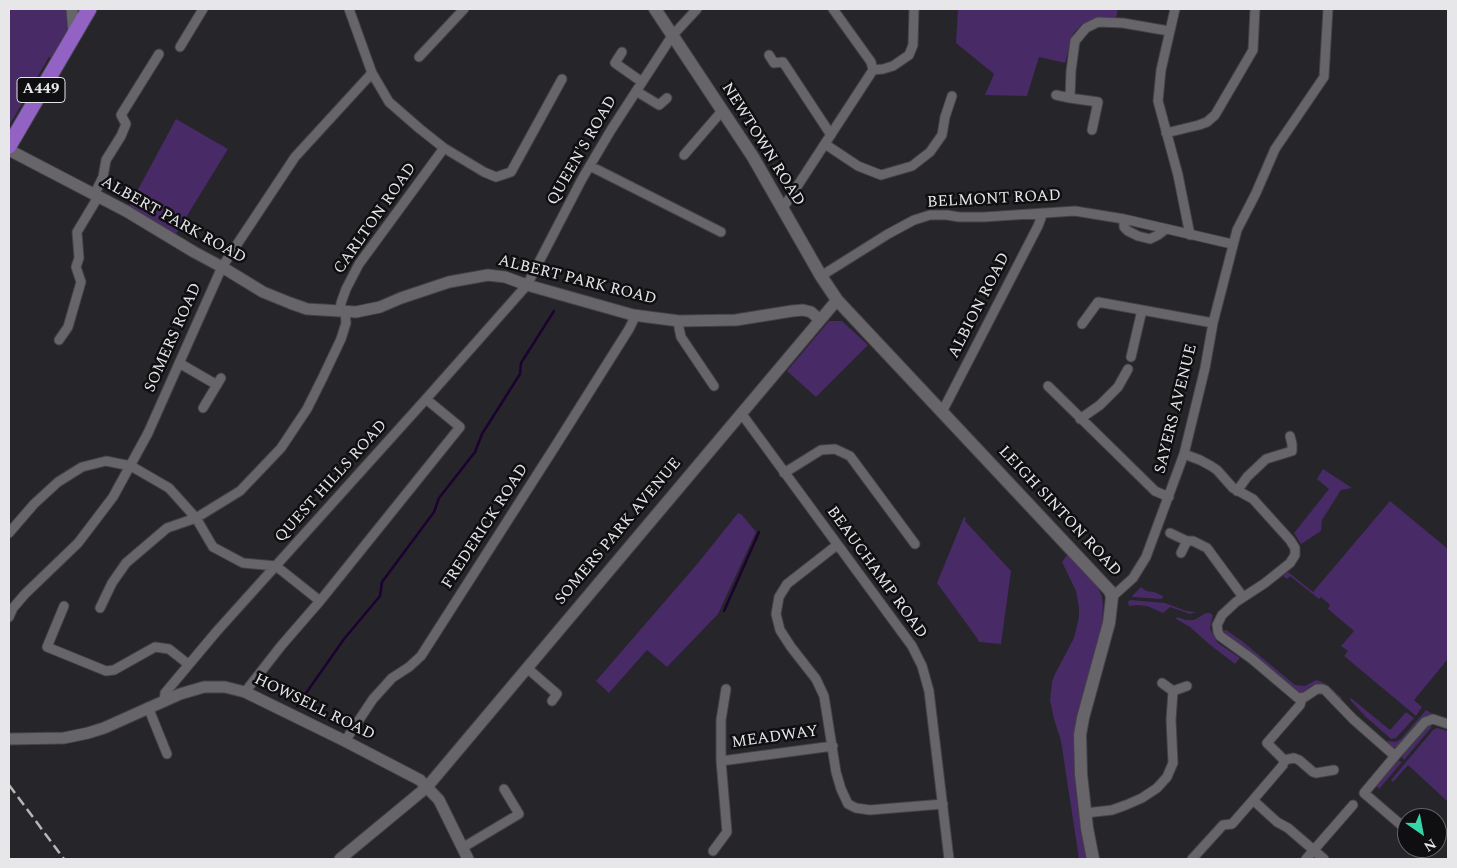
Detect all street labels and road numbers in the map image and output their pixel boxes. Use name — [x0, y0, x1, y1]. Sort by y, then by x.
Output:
road number: A449 — [17, 78, 65, 102]
street label: NEWTOWN ROAD — [716, 80, 808, 210]
street label: QUEEN'S ROAD — [544, 93, 622, 209]
street label: CARLTON ROAD — [331, 160, 421, 278]
street label: ALBERT PARK ROAD — [97, 173, 249, 269]
street label: BELMONT ROAD — [926, 187, 1062, 213]
street label: ALBION ROAD — [945, 250, 1015, 362]
street label: ALBERT PARK ROAD — [496, 252, 658, 310]
street label: SOMERS ROAD — [141, 280, 207, 396]
street label: SAYERS AVENUE — [1152, 342, 1202, 476]
street label: QUEST HILLS ROAD — [272, 417, 392, 547]
street label: LEIGH SINTON ROAD — [994, 443, 1124, 581]
street label: SOMERS PARK AVENUE — [552, 455, 686, 609]
street label: FREDERICK ROAD — [438, 461, 534, 593]
street label: BEAUCHAMP ROAD — [822, 503, 930, 643]
street label: HOWSELL ROAD — [251, 671, 377, 745]
street label: MEADWAY — [731, 722, 819, 754]

